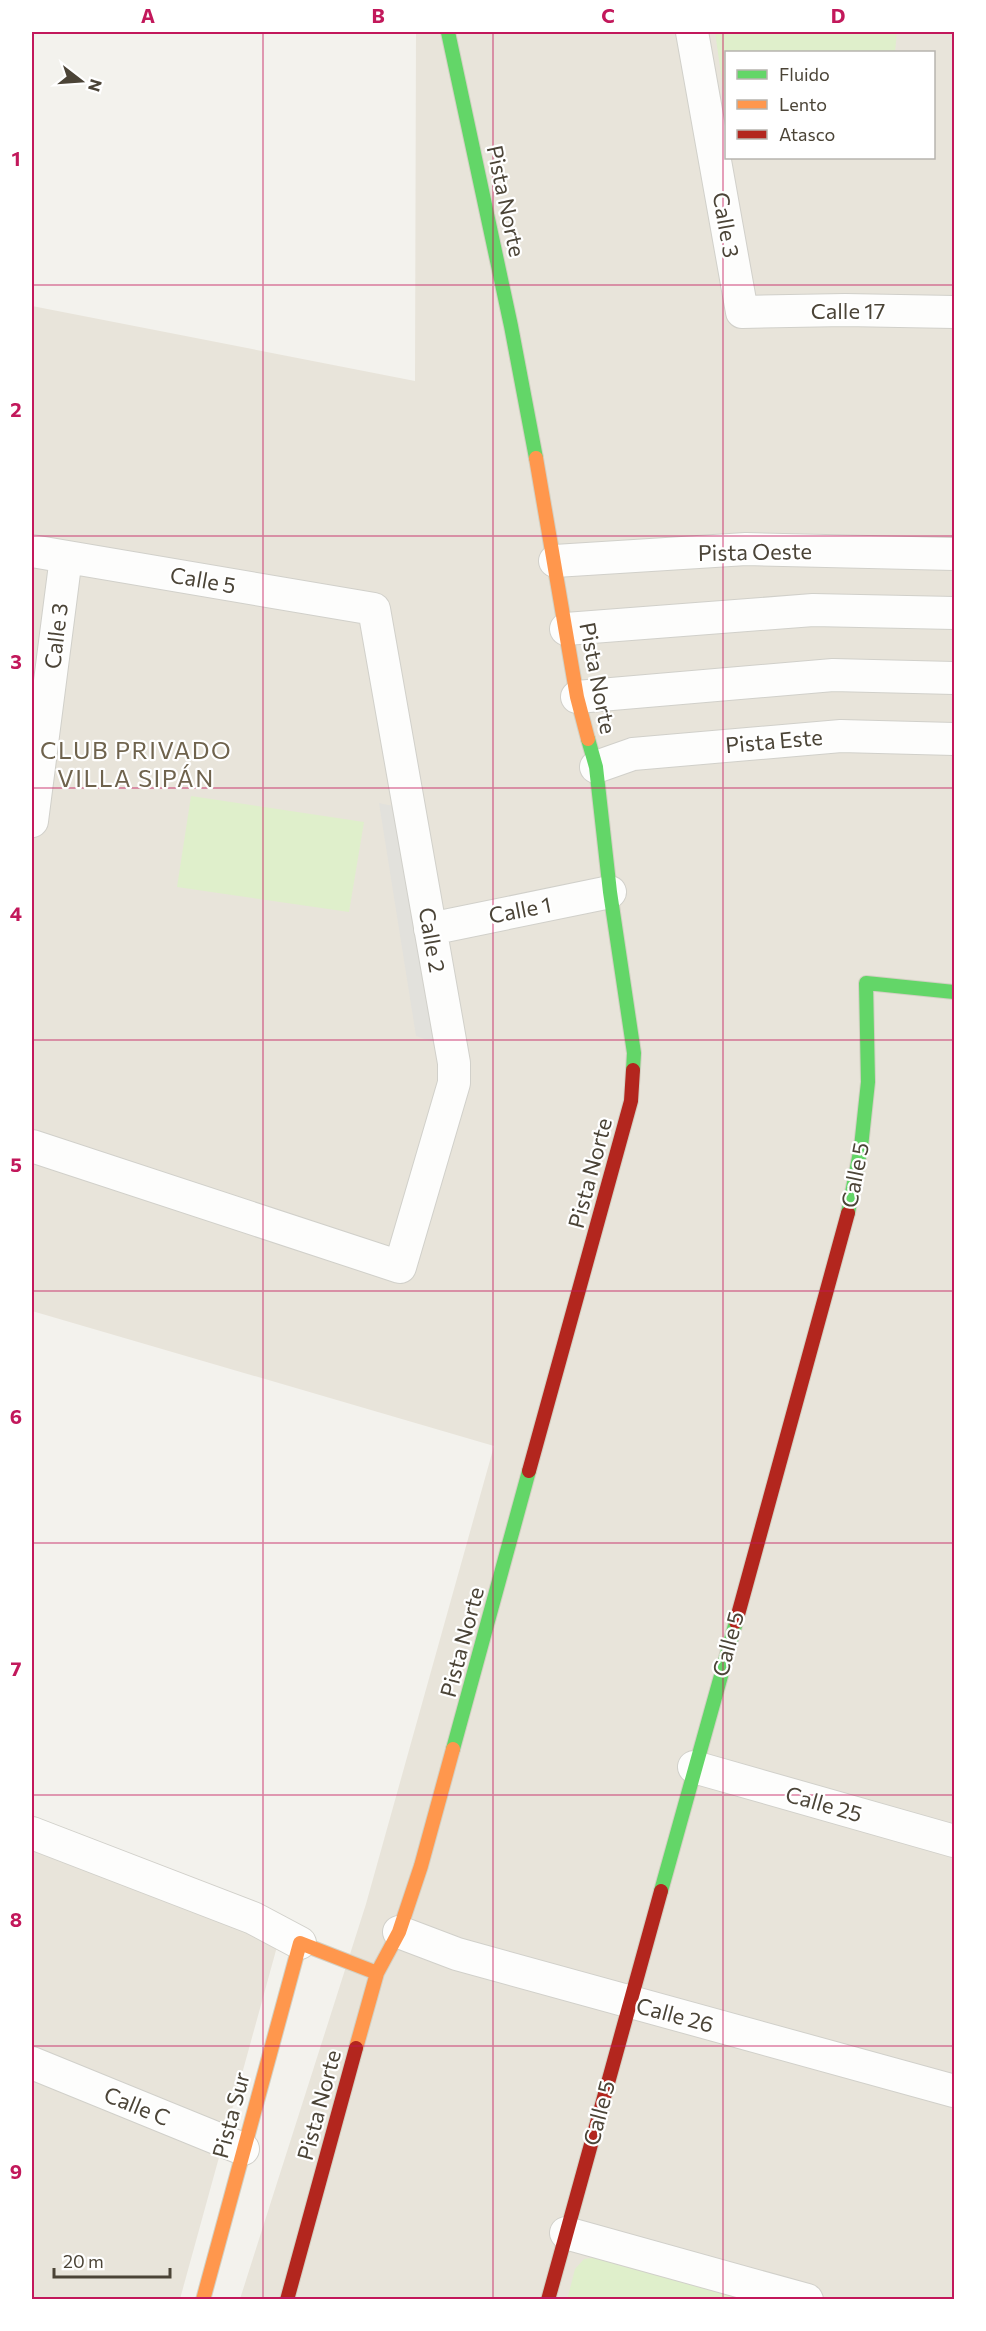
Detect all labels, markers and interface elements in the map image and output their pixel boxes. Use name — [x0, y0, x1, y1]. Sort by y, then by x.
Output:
text: A — [141, 3, 155, 27]
text: B — [371, 3, 385, 27]
text: C — [601, 3, 615, 27]
text: D — [831, 3, 845, 27]
north arrow — [51, 51, 111, 111]
legend — [725, 51, 935, 159]
text: Fluido — [779, 63, 830, 85]
text: N — [85, 77, 107, 94]
text: Lento — [779, 93, 827, 115]
text: Atasco — [779, 123, 835, 145]
street label: Pista Norte — [482, 143, 531, 259]
text: 1 — [11, 146, 21, 170]
street label: Calle 3 — [707, 190, 746, 260]
street label: Calle 17 — [811, 297, 885, 324]
text: 2 — [10, 397, 22, 421]
street label: Pista Oeste — [698, 537, 812, 566]
street label: Calle 5 — [168, 560, 238, 599]
street label: Calle 3 — [38, 601, 73, 670]
street label: Pista Norte — [574, 620, 623, 736]
text: 3 — [10, 649, 22, 673]
street label: Pista Este — [724, 723, 824, 758]
district label: CLUB PRIVADO VILLA SIPÁN — [40, 735, 232, 792]
street label: Calle 1 — [486, 890, 553, 929]
text: 4 — [10, 901, 22, 925]
street label: Calle 2 — [413, 905, 451, 975]
street label: Pista Norte — [562, 1115, 617, 1231]
street label: Calle 5 — [835, 1140, 874, 1210]
text: 5 — [10, 1152, 22, 1176]
text: 6 — [10, 1404, 22, 1428]
street label: Pista Norte — [434, 1584, 489, 1700]
street label: Calle 5 — [706, 1608, 749, 1679]
text: 7 — [11, 1656, 22, 1680]
street label: Calle 25 — [783, 1780, 866, 1827]
text: 8 — [10, 1907, 22, 1931]
street label: Calle 26 — [633, 1991, 717, 2038]
street label: Pista Norte — [291, 2047, 346, 2163]
street label: Pista Sur — [206, 2069, 255, 2161]
street label: Calle 5 — [577, 2077, 620, 2148]
street label: Calle C — [100, 2080, 174, 2131]
text: 9 — [10, 2159, 22, 2183]
scale bar — [54, 2241, 170, 2279]
text: 20 m — [63, 2250, 104, 2272]

